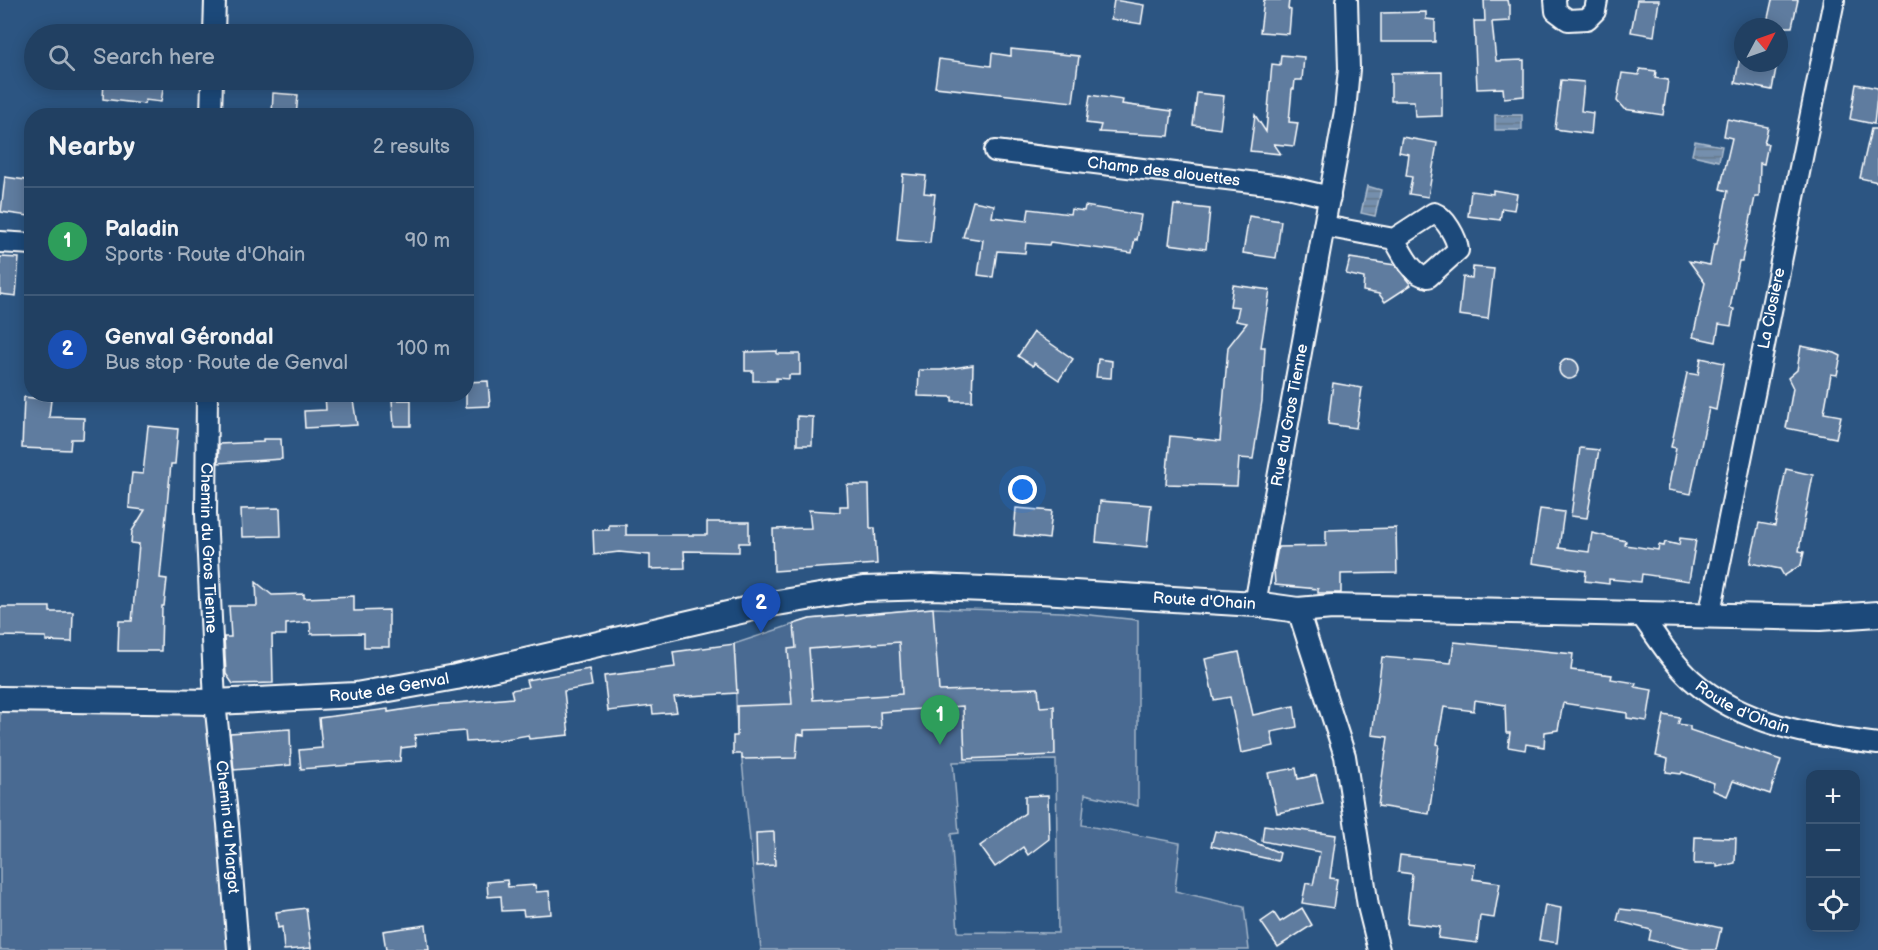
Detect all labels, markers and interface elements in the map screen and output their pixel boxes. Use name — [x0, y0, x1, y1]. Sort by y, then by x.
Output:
north arrow — [1734, 18, 1788, 72]
search box — [24, 24, 474, 90]
icon: search — [45, 41, 78, 74]
text: Search here — [93, 44, 215, 71]
text: Nearby — [48, 132, 135, 163]
text: 2 results — [373, 135, 450, 159]
street label: Champ des alouettes — [1086, 153, 1241, 190]
text: Paladin — [105, 216, 179, 243]
text: 1 — [63, 229, 72, 253]
text: 90 m — [405, 229, 450, 253]
text: Sports · Route d'Ohain — [105, 243, 305, 267]
street label: La Closière — [1754, 266, 1789, 351]
text: Genval Gérondal — [105, 324, 274, 351]
text: 2 — [62, 337, 73, 361]
text: 100 m — [397, 337, 450, 361]
street label: Rue du Gros Tienne — [1267, 342, 1312, 488]
text: Bus stop · Route de Genval — [105, 351, 348, 375]
street label: Chemin du Gros Tienne — [196, 463, 221, 634]
your location — [1008, 475, 1037, 504]
pin: 2 — [742, 584, 780, 633]
street label: Route d'Ohain — [1152, 588, 1256, 614]
street label: Route de Genval — [329, 669, 451, 706]
street label: Route d'Ohain — [1691, 677, 1792, 738]
pin: 1 — [920, 696, 960, 745]
street label: Chemin du Margot — [212, 759, 243, 895]
map controls — [1806, 770, 1860, 932]
button: + — [1806, 770, 1860, 824]
button: − — [1806, 824, 1860, 878]
button: locate — [1806, 878, 1860, 932]

